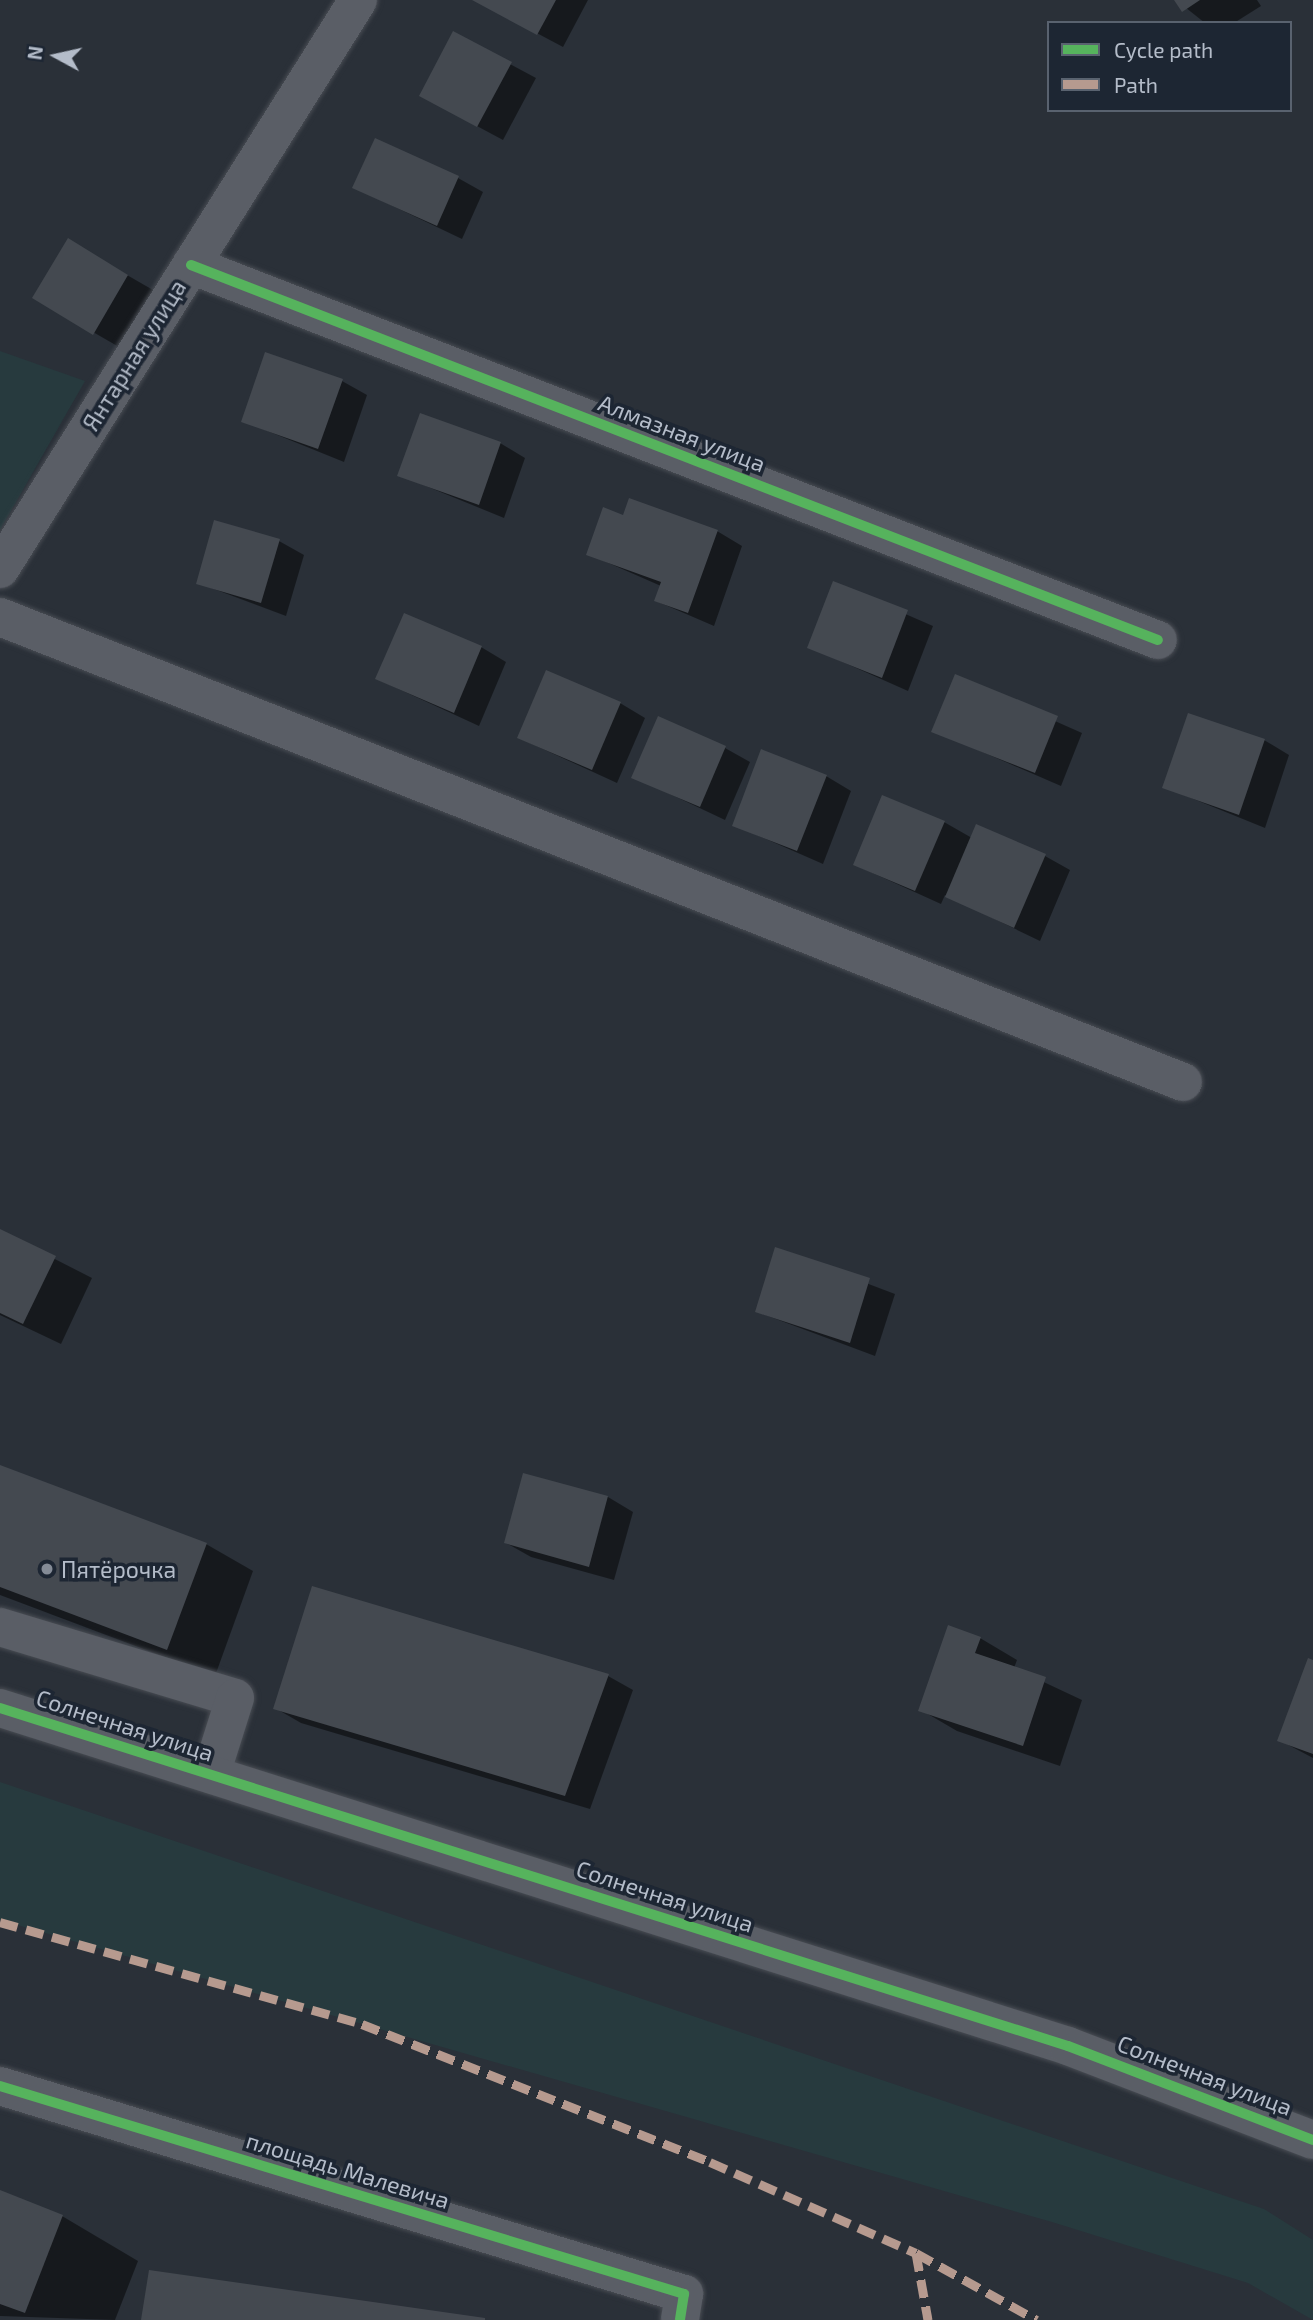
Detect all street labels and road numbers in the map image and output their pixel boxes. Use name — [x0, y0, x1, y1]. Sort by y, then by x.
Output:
street label: Янтарная улица — [77, 274, 191, 436]
street label: Алмазная улица — [595, 388, 769, 478]
street label: Солнечная улица — [33, 1683, 217, 1767]
street label: Солнечная улица — [573, 1854, 757, 1938]
street label: Солнечная улица — [1114, 2029, 1296, 2121]
street label: площадь Малевича — [243, 2126, 453, 2214]

